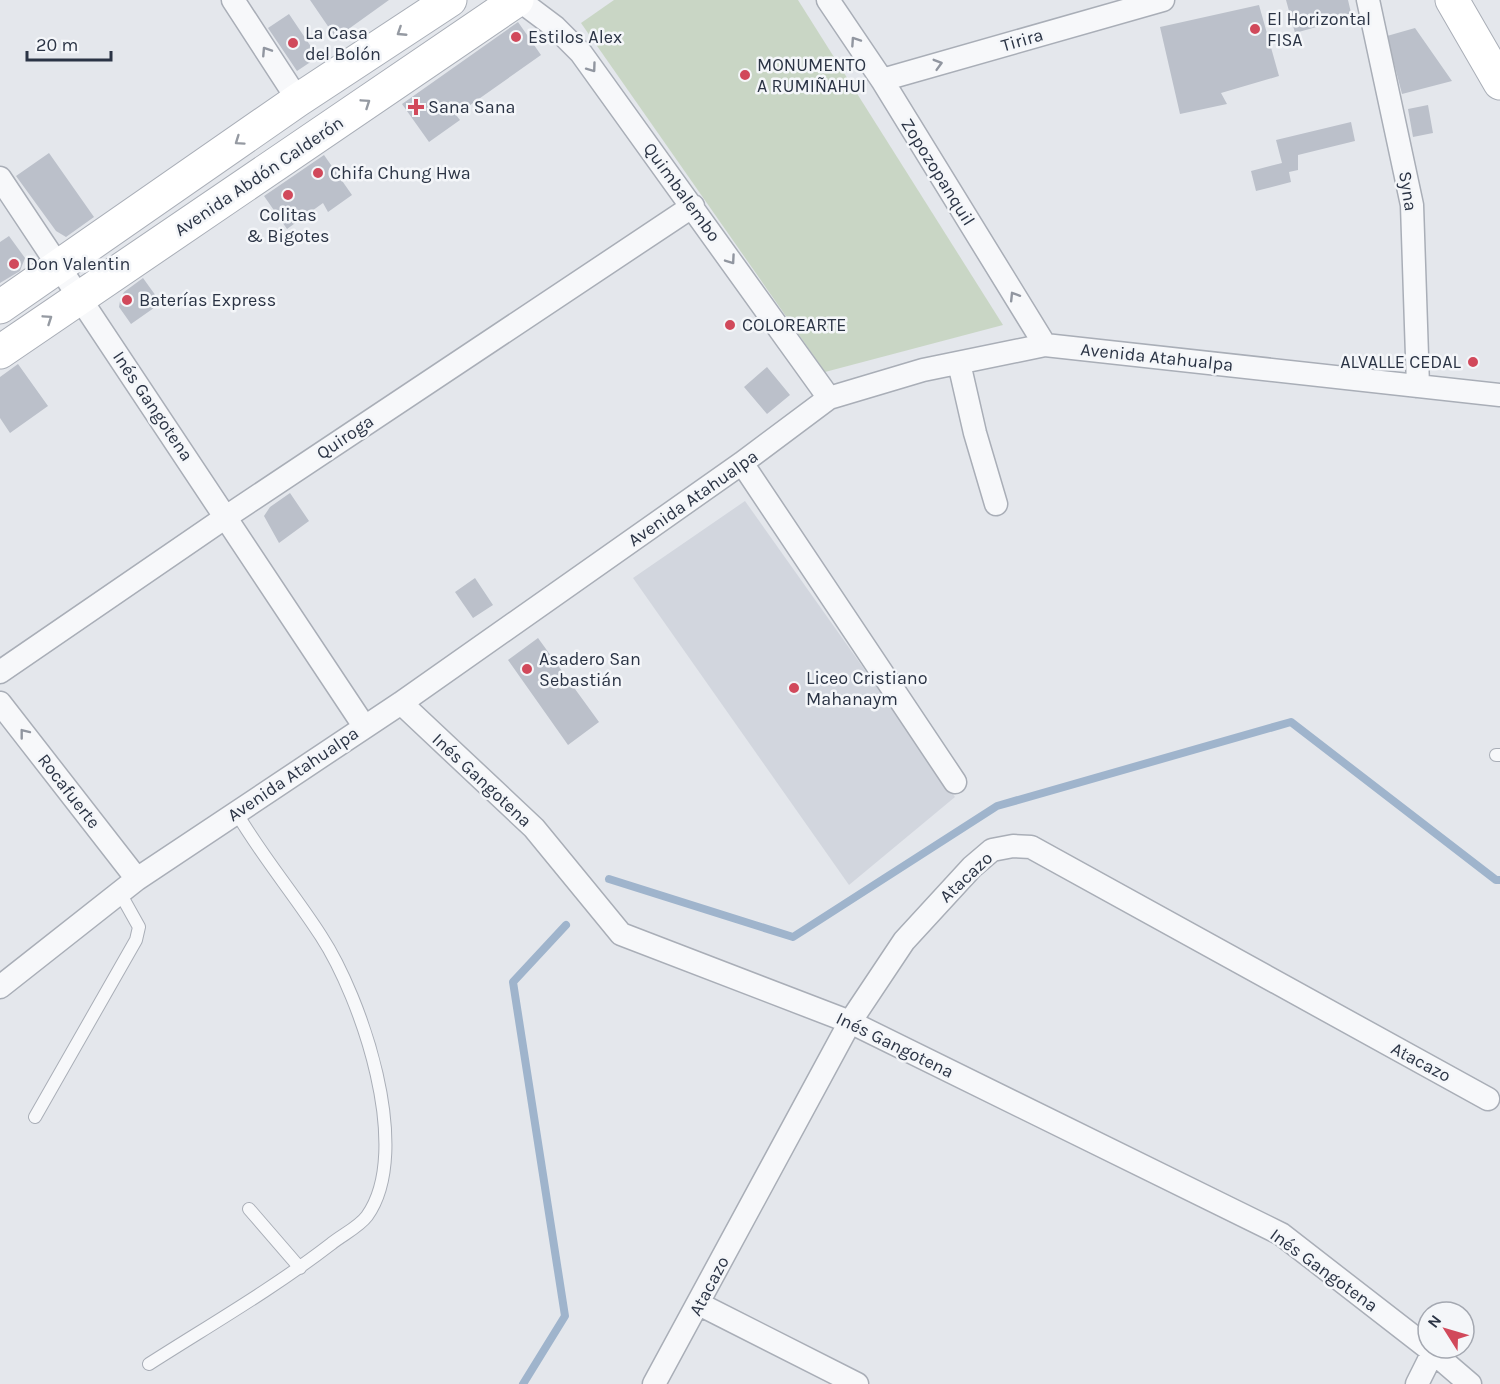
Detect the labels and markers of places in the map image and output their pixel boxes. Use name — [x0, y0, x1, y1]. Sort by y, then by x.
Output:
place label: El Horizontal FISA — [1267, 8, 1371, 51]
place label: La Casa del Bolón — [305, 22, 381, 65]
marker: El Horizontal FISA — [1248, 22, 1262, 36]
place label: Estilos Alex — [528, 26, 622, 48]
marker: Estilos Alex — [509, 30, 523, 44]
marker: La Casa del Bolón — [286, 36, 300, 50]
place label: MONUMENTO A RUMIÑAHUI — [757, 54, 866, 97]
marker: MONUMENTO A RUMIÑAHUI — [738, 68, 752, 82]
place label: Sana Sana — [428, 96, 515, 118]
marker: Sana Sana — [409, 100, 423, 114]
place label: Chifa Chung Hwa — [330, 162, 471, 184]
marker: Chifa Chung Hwa — [311, 166, 325, 180]
marker: Colitas & Bigotes — [281, 188, 295, 202]
place label: Colitas & Bigotes — [247, 204, 329, 247]
place label: Don Valentin — [26, 253, 130, 275]
marker: Don Valentin — [7, 257, 21, 271]
place label: Baterías Express — [139, 289, 276, 311]
marker: Baterías Express — [120, 293, 134, 307]
place label: COLOREARTE — [742, 314, 846, 336]
marker: COLOREARTE — [723, 318, 737, 332]
place label: ALVALLE CEDAL — [1340, 351, 1462, 373]
marker: ALVALLE CEDAL — [1466, 355, 1480, 369]
place label: Asadero San Sebastián — [539, 648, 641, 691]
marker: Asadero San Sebastián — [520, 662, 534, 676]
place label: Liceo Cristiano Mahanaym — [806, 667, 928, 710]
marker: Liceo Cristiano Mahanaym — [787, 681, 801, 695]

